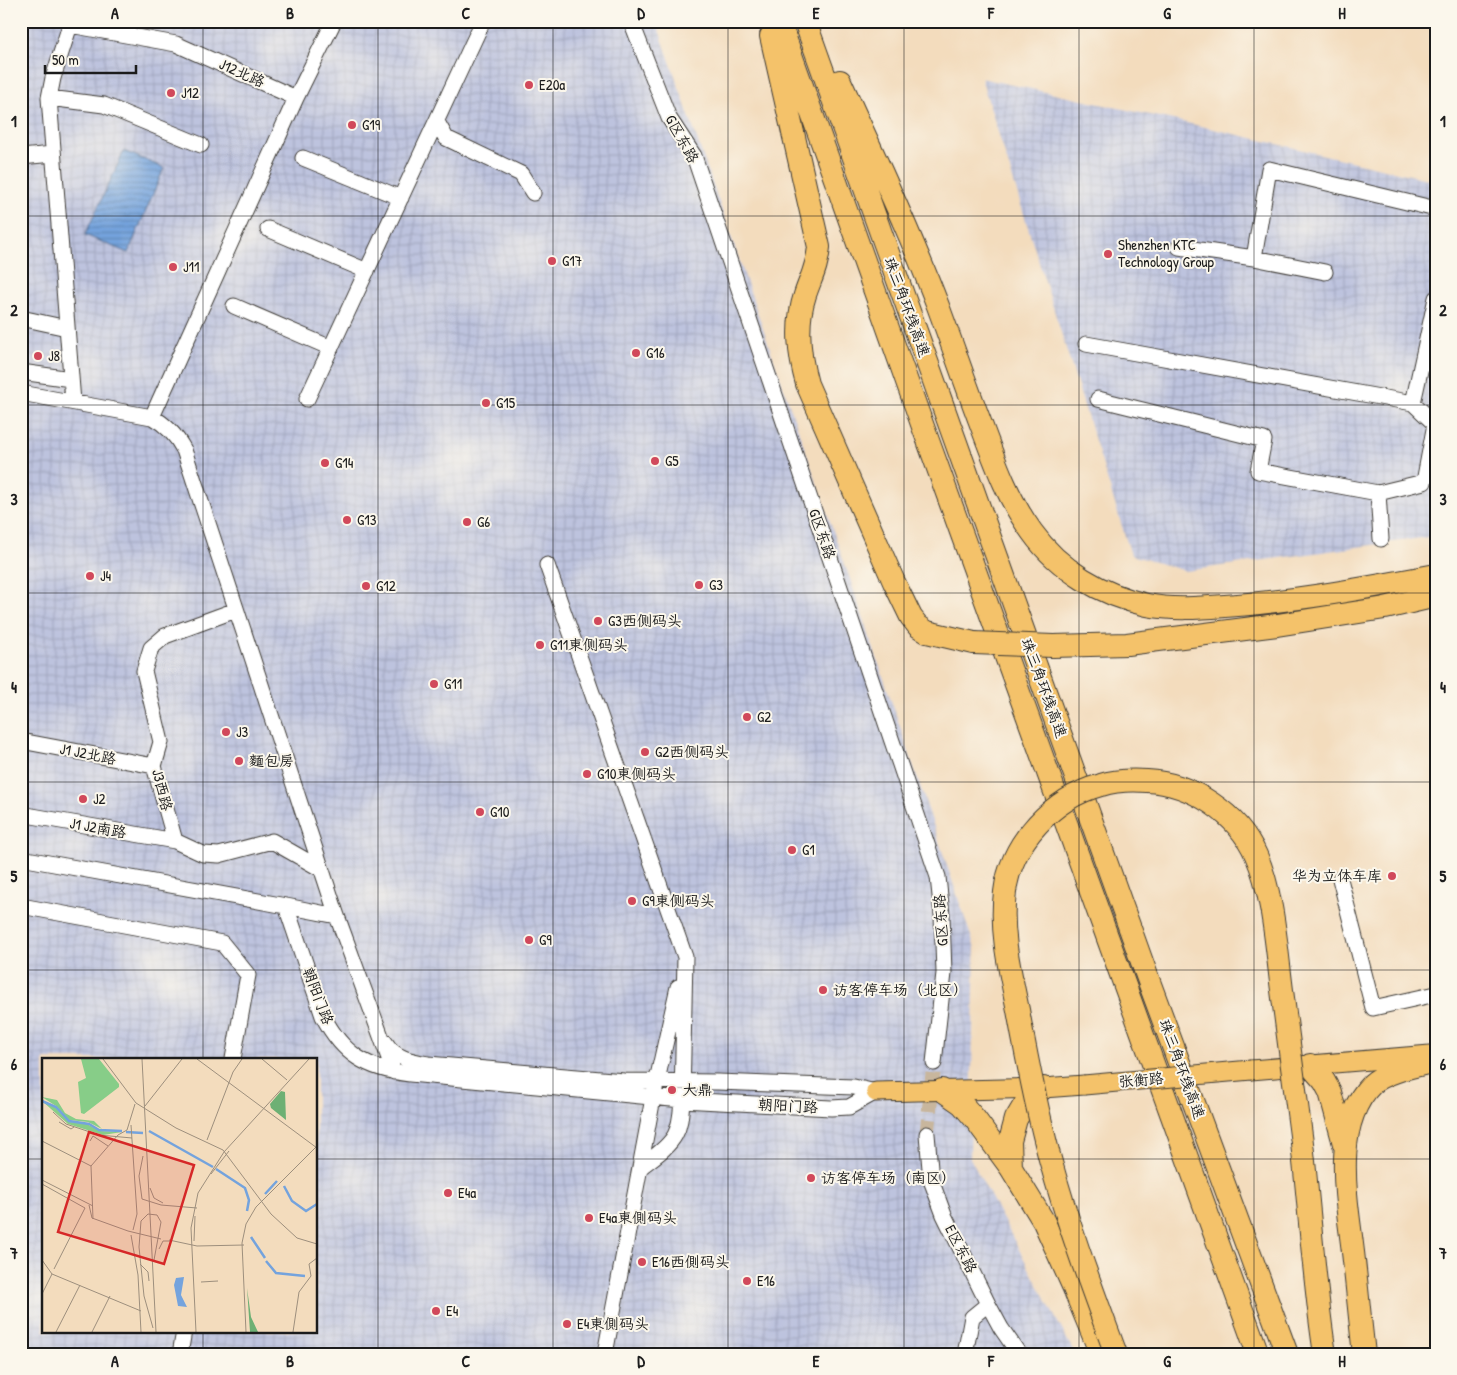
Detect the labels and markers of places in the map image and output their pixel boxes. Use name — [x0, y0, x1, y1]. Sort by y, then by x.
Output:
place label: E20a — [539, 74, 565, 95]
marker: E20a — [523, 79, 535, 91]
place label: J12 — [181, 82, 199, 103]
marker: J12 — [165, 87, 177, 99]
place label: G19 — [362, 114, 381, 135]
marker: G19 — [346, 119, 358, 131]
place label: Shenzhen KTC Technology Group — [1118, 234, 1214, 272]
marker: Shenzhen KTC Technology Group — [1102, 248, 1114, 260]
place label: G17 — [562, 250, 582, 271]
marker: G17 — [546, 255, 558, 267]
place label: J11 — [183, 256, 199, 277]
marker: J11 — [167, 261, 179, 273]
place label: G16 — [646, 342, 665, 363]
place label: J8 — [48, 345, 60, 366]
marker: G16 — [630, 347, 642, 359]
marker: J8 — [32, 350, 44, 362]
place label: G15 — [496, 392, 516, 413]
marker: G15 — [480, 397, 492, 409]
place label: G5 — [665, 450, 679, 471]
place label: G14 — [335, 452, 354, 473]
marker: G5 — [649, 455, 661, 467]
marker: G14 — [319, 457, 331, 469]
place label: G13 — [357, 509, 377, 530]
place label: G6 — [477, 511, 490, 532]
marker: G13 — [341, 514, 353, 526]
marker: G6 — [461, 516, 473, 528]
place label: J4 — [100, 565, 112, 586]
marker: J4 — [84, 570, 96, 582]
place label: G3 — [709, 574, 723, 595]
place label: G12 — [376, 575, 396, 596]
marker: G3 — [693, 579, 705, 591]
marker: G12 — [360, 580, 372, 592]
place label: G3西侧码头 — [608, 610, 682, 631]
marker: G3西侧码头 — [592, 615, 604, 627]
place label: G11東侧码头 — [550, 634, 628, 655]
marker: G11東侧码头 — [534, 639, 546, 651]
place label: G11 — [444, 673, 462, 694]
marker: G11 — [428, 678, 440, 690]
place label: G2 — [757, 706, 771, 727]
marker: G2 — [741, 711, 753, 723]
place label: J3 — [236, 721, 249, 742]
marker: J3 — [220, 726, 232, 738]
place label: G2西侧码头 — [655, 741, 729, 762]
marker: G2西侧码头 — [639, 746, 651, 758]
place label: 麵包房 — [249, 750, 294, 771]
marker: 麵包房 — [233, 755, 245, 767]
place label: G10東侧码头 — [597, 763, 676, 784]
marker: G10東侧码头 — [581, 768, 593, 780]
place label: J2 — [93, 788, 106, 809]
marker: J2 — [77, 793, 89, 805]
place label: G10 — [490, 801, 510, 822]
marker: G10 — [474, 806, 486, 818]
place label: G1 — [802, 839, 815, 860]
marker: G1 — [786, 844, 798, 856]
place label: 华为立体车库 — [1292, 865, 1382, 886]
marker: 华为立体车库 — [1386, 870, 1398, 882]
place label: G9東侧码头 — [642, 890, 715, 911]
marker: G9東侧码头 — [626, 895, 638, 907]
place label: G9 — [539, 929, 552, 950]
marker: G9 — [523, 934, 535, 946]
place label: 访客停车场（北区） — [833, 979, 968, 1000]
marker: 访客停车场（北区） — [817, 984, 829, 996]
place label: 大鼎 — [682, 1079, 712, 1100]
marker: 大鼎 — [666, 1084, 678, 1096]
place label: 访客停车场（南区） — [821, 1167, 956, 1188]
marker: 访客停车场（南区） — [805, 1172, 817, 1184]
place label: E4a — [458, 1182, 476, 1203]
marker: E4a — [442, 1187, 454, 1199]
place label: E4a東側码头 — [599, 1207, 677, 1228]
marker: E4a東側码头 — [583, 1212, 595, 1224]
place label: E16西側码头 — [652, 1251, 730, 1272]
marker: E16西側码头 — [636, 1256, 648, 1268]
place label: E16 — [757, 1270, 775, 1291]
marker: E16 — [741, 1275, 753, 1287]
place label: E4 — [446, 1300, 459, 1321]
marker: E4 — [430, 1305, 442, 1317]
place label: E4東側码头 — [577, 1313, 649, 1334]
marker: E4東側码头 — [561, 1318, 573, 1330]

